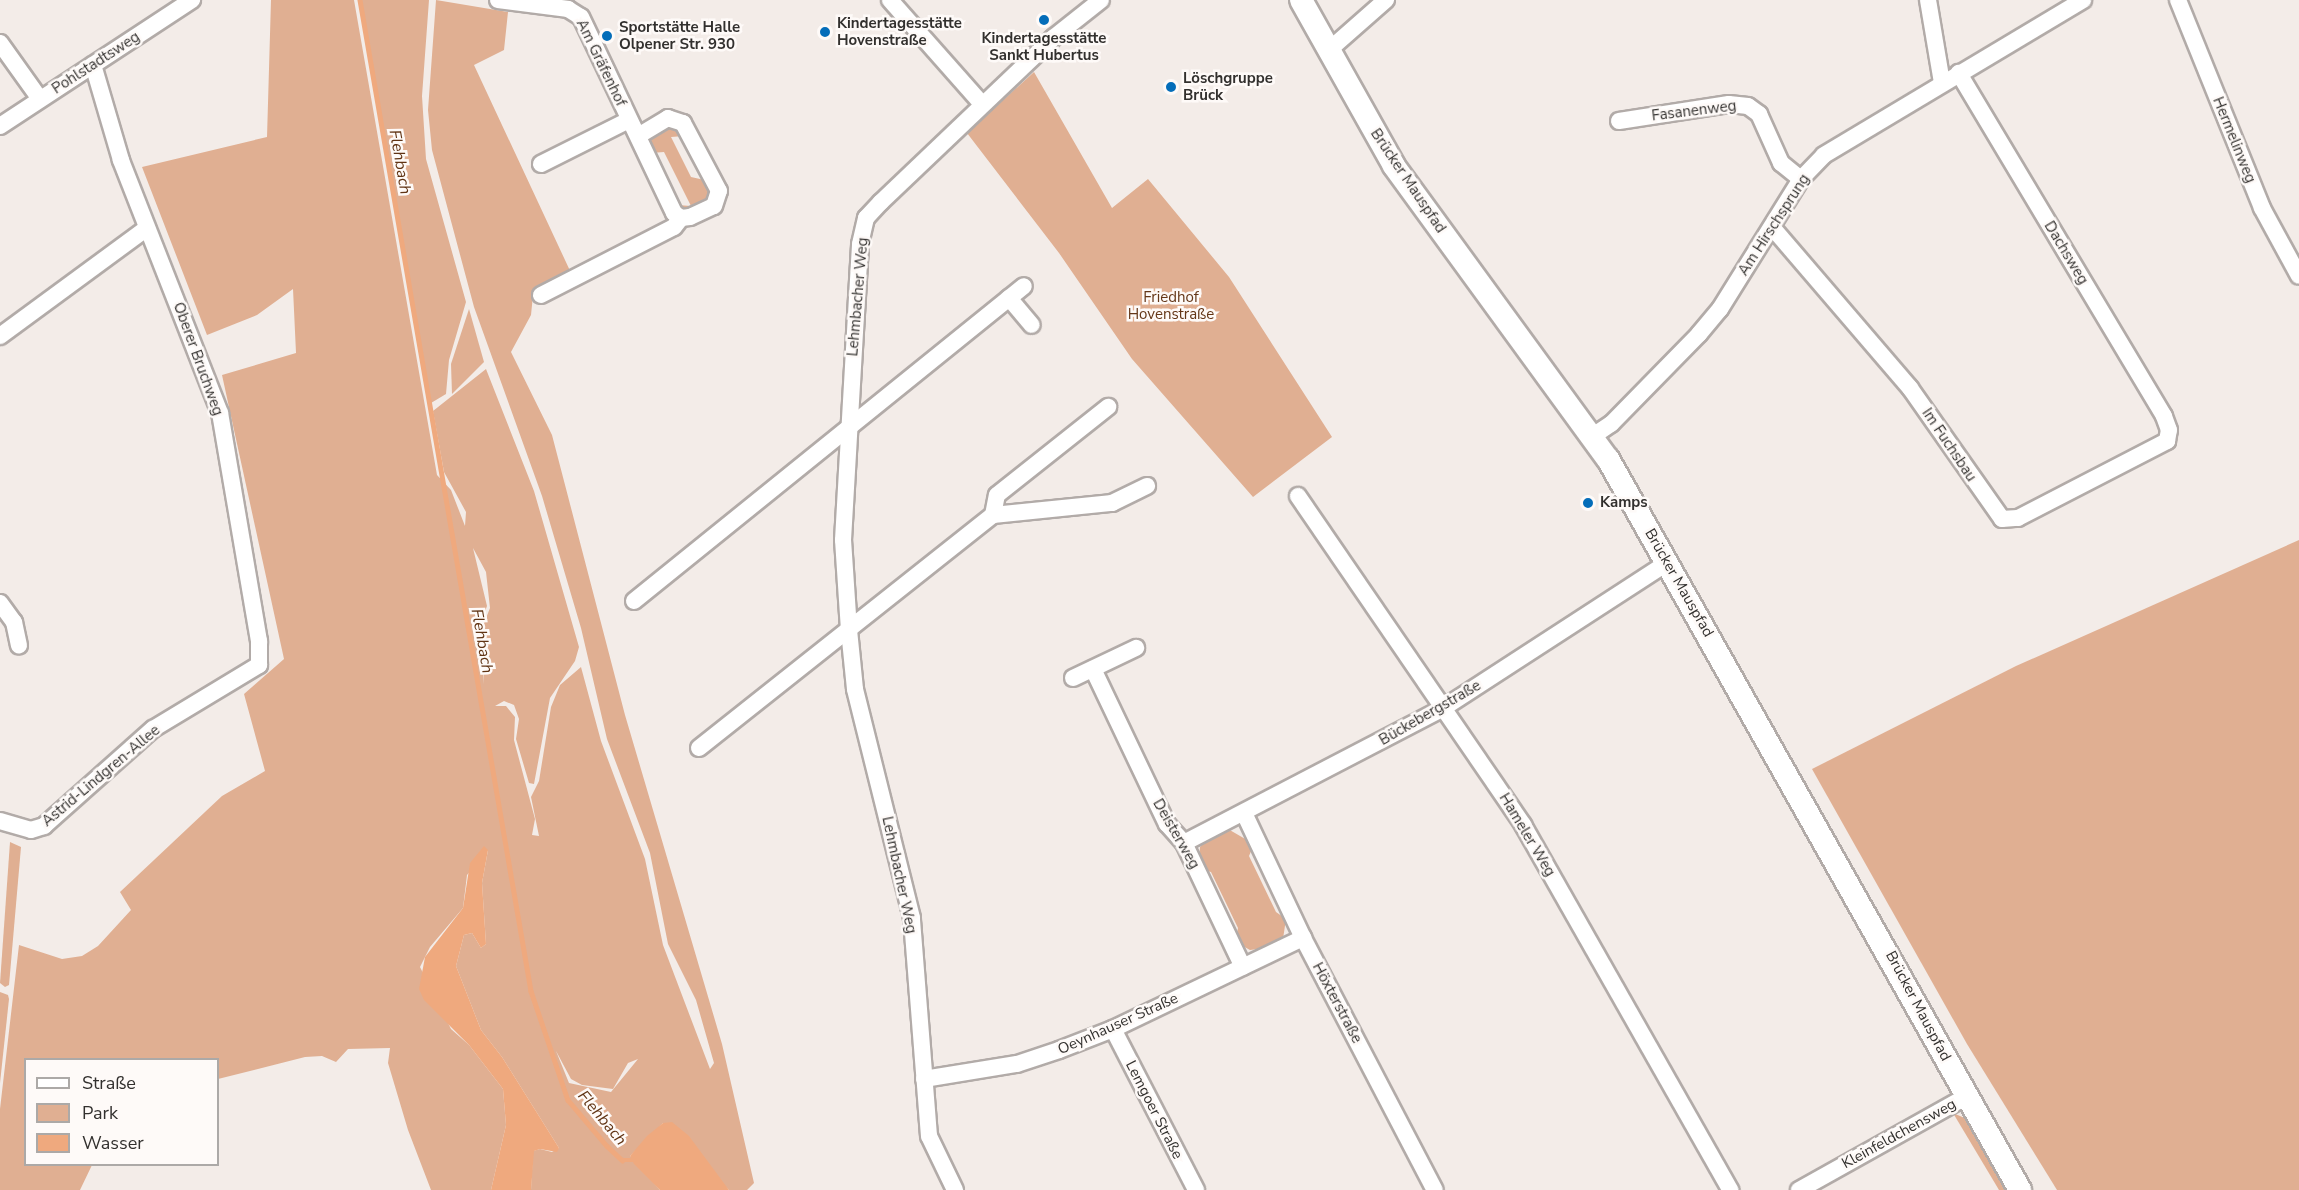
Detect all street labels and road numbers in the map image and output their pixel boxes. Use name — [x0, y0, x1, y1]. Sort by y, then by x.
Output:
street label: Am Gräfenhof — [572, 16, 630, 110]
street label: Pohlstadtsweg — [49, 28, 143, 98]
street label: Hermelinweg — [2209, 94, 2259, 186]
street label: Fasanenweg — [1651, 97, 1737, 125]
street label: Brücker Mauspfad — [1366, 125, 1450, 237]
street label: Am Hirschsprung — [1734, 171, 1814, 279]
street label: Dachsweg — [2040, 218, 2092, 288]
street label: Lehmbacher Weg — [844, 237, 872, 357]
street label: Oberer Bruchweg — [169, 300, 227, 418]
street label: Im Fuchsbau — [1918, 405, 1980, 485]
street label: Brücker Mauspfad — [1641, 526, 1717, 640]
street label: Bückebergstraße — [1376, 677, 1484, 749]
street label: Astrid-Lindgren-Allee — [38, 721, 164, 831]
street label: Hameler Weg — [1495, 790, 1559, 880]
street label: Deisterweg — [1149, 796, 1203, 872]
street label: Lehmbacher Weg — [878, 815, 920, 935]
street label: Brücker Mauspfad — [1881, 948, 1955, 1064]
street label: Höxterstraße — [1308, 960, 1366, 1046]
street label: Oeynhauser Straße — [1055, 989, 1181, 1059]
street label: Lemgoer Straße — [1121, 1058, 1187, 1162]
street label: Kleinfeldchensweg — [1839, 1095, 1959, 1173]

